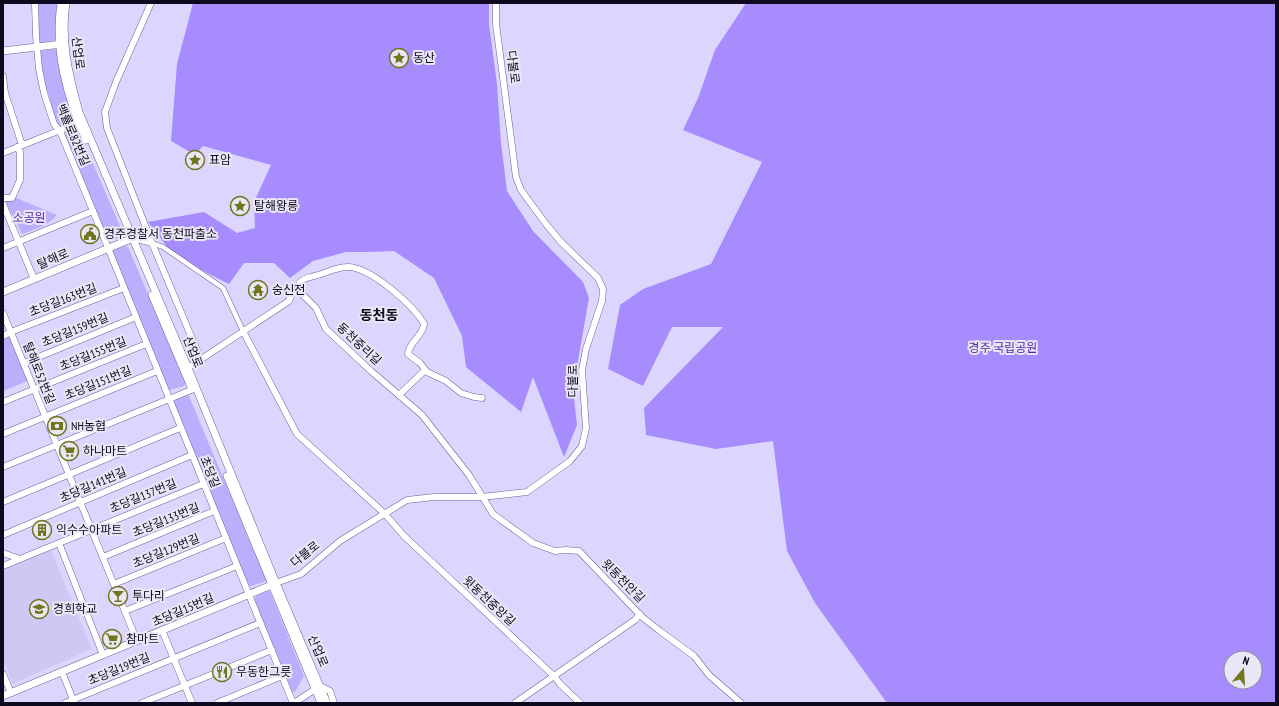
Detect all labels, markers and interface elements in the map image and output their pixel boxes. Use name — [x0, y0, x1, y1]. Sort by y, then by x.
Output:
street label: 산업로 — [69, 36, 88, 70]
place icon: 동산 — [388, 47, 410, 69]
place label: 동산 — [413, 50, 435, 65]
street label: 다불로 — [504, 50, 523, 84]
street label: 백률로82번길 — [54, 101, 93, 168]
place icon: 표암 — [184, 149, 206, 171]
place label: 표암 — [209, 152, 231, 167]
place icon: 탈해왕릉 — [229, 195, 251, 217]
place label: 탈해왕릉 — [254, 198, 298, 213]
park label: 소공원 — [12, 210, 46, 225]
public building icon: 경주경찰서 동천파출소 — [79, 223, 101, 245]
place label: 경주경찰서 동천파출소 — [104, 226, 217, 241]
street label: 탈해로 — [35, 245, 71, 272]
temple icon: 숭신전 — [247, 279, 269, 301]
street label: 초당길163번길 — [27, 280, 99, 319]
place label: 숭신전 — [272, 282, 305, 297]
district label: 동천동 — [360, 306, 398, 324]
street label: 초당길159번길 — [39, 309, 111, 350]
street label: 동천중리길 — [334, 319, 385, 368]
street label: 초당길155번길 — [57, 333, 129, 374]
street label: 산업로 — [180, 334, 207, 370]
street label: 탈해로52번길 — [20, 339, 59, 406]
park label: 경주 국립공원 — [969, 340, 1037, 355]
street label: 초당길151번길 — [62, 362, 134, 403]
street label: 다불로 — [565, 364, 580, 398]
bank icon: NH농협 — [46, 415, 68, 437]
place label: NH농협 — [71, 418, 106, 433]
supermarket icon: 하나마트 — [58, 440, 80, 462]
place label: 하나마트 — [83, 443, 127, 458]
street label: 초당길 — [197, 454, 224, 490]
street label: 초당길141번길 — [57, 464, 129, 505]
street label: 초당길137번길 — [107, 475, 179, 516]
street label: 초당길133번길 — [130, 499, 202, 540]
building icon: 익수수아파트 — [31, 519, 53, 541]
place label: 익수수아파트 — [56, 522, 122, 537]
street label: 초당길129번길 — [130, 530, 202, 571]
street label: 다불로 — [287, 537, 322, 570]
street label: 윗동천안길 — [599, 556, 648, 605]
street label: 윗동천중앙길 — [460, 573, 519, 629]
bar icon: 투다리 — [107, 585, 129, 607]
place label: 투다리 — [132, 588, 165, 603]
street label: 초당길15번길 — [149, 590, 216, 629]
school or university icon: 경희학교 — [28, 598, 50, 620]
place label: 경희학교 — [53, 601, 97, 616]
supermarket icon: 참마트 — [101, 628, 123, 650]
place label: 참마트 — [126, 631, 159, 646]
street label: 산업로 — [305, 633, 332, 669]
street label: 초당길19번길 — [85, 649, 152, 688]
north arrow — [1223, 650, 1263, 690]
text: N — [1241, 653, 1251, 668]
restaurant icon: 우동한그릇 — [211, 661, 233, 683]
place label: 우동한그릇 — [236, 664, 291, 679]

